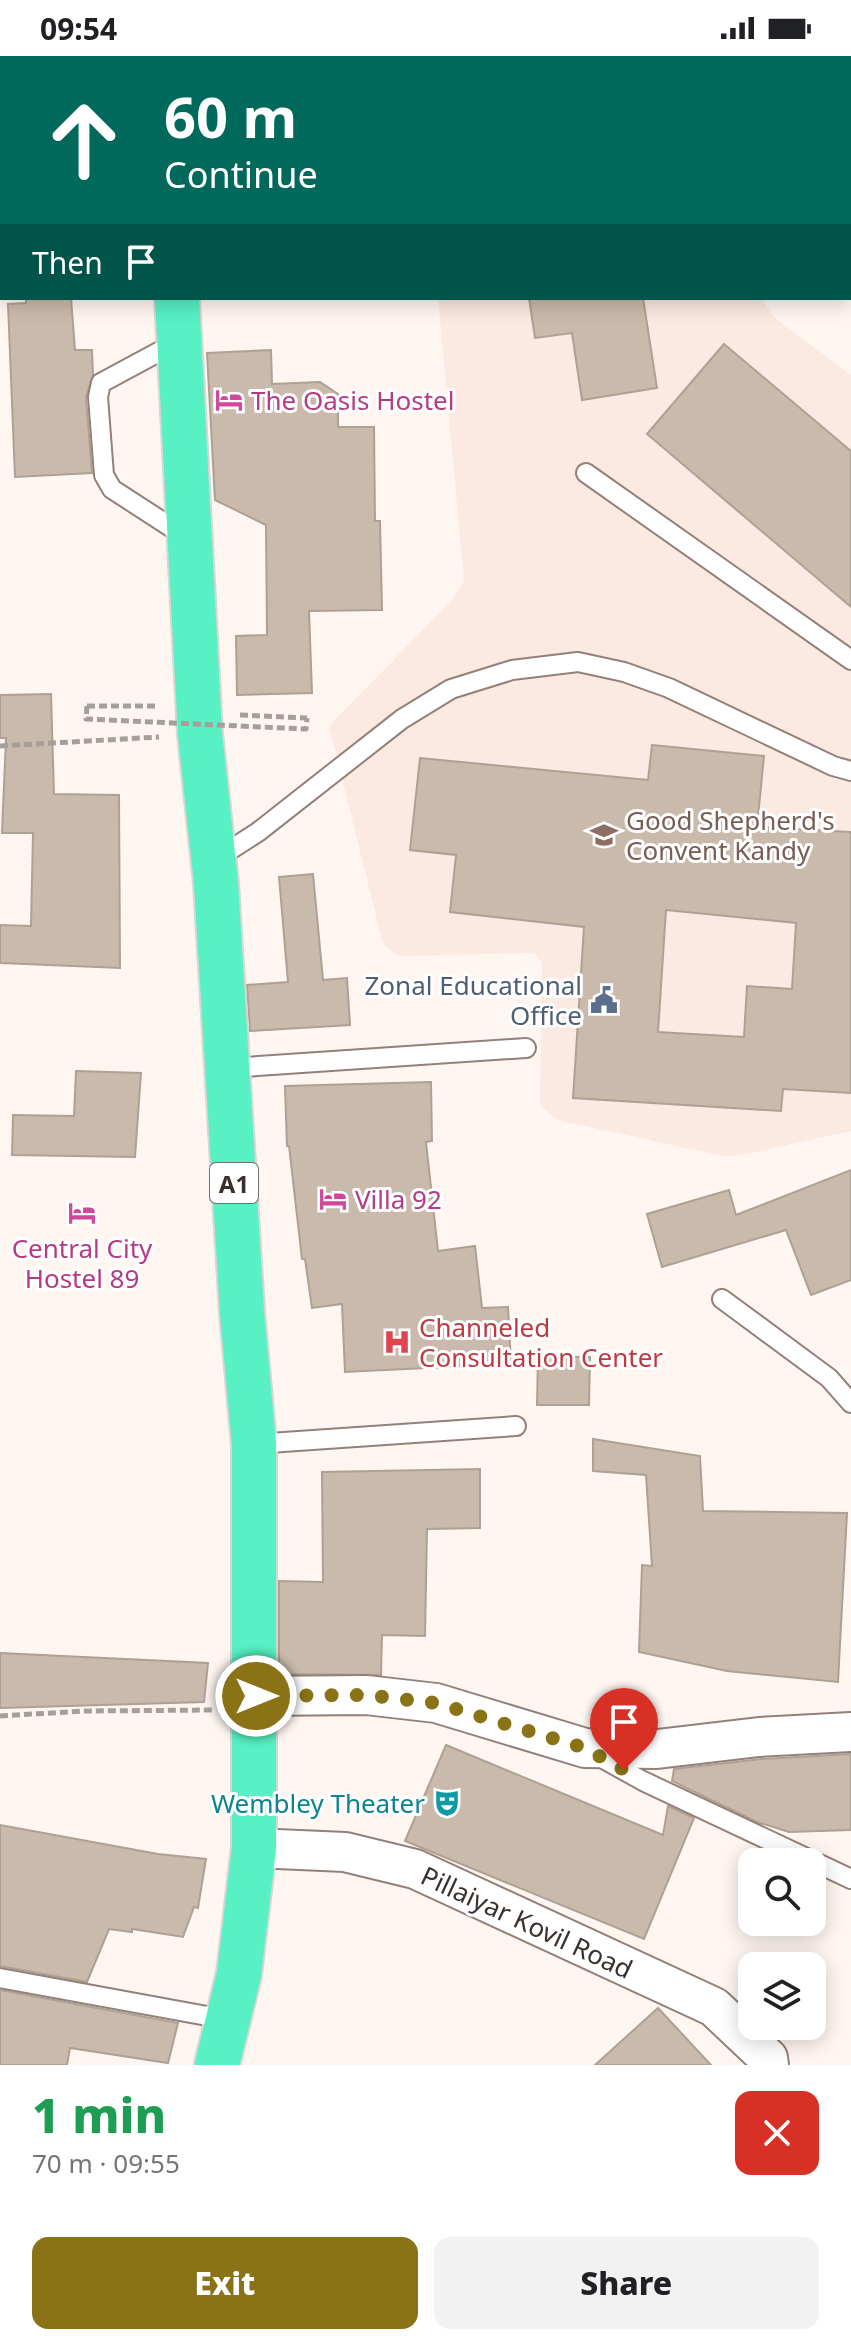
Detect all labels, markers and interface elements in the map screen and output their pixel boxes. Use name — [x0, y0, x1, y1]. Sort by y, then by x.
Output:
text: 09:54 — [40, 8, 117, 49]
text: 60 m — [164, 78, 297, 154]
icon: ahead — [32, 88, 136, 192]
text: Continue — [164, 150, 318, 199]
icon: arrive — [119, 240, 163, 284]
text: Then — [32, 242, 103, 283]
place label: The Oasis Hostel — [251, 382, 454, 418]
hotel icon: The Oasis Hostel — [214, 385, 244, 415]
place label: Good Shepherd's Convent Kandy — [626, 802, 835, 868]
school or university icon: Good Shepherd's Convent Kandy — [589, 820, 619, 850]
place label: Zonal Educational Office — [365, 967, 582, 1033]
public building icon: Zonal Educational Office — [589, 985, 619, 1015]
road number: A1 — [210, 1163, 258, 1203]
place label: Villa 92 — [355, 1181, 442, 1217]
hotel icon: Villa 92 — [318, 1184, 348, 1214]
hotel icon: Central City Hostel 89 — [67, 1198, 97, 1228]
place label: Central City Hostel 89 — [12, 1230, 153, 1296]
place label: Channeled Consultation Center — [419, 1309, 663, 1375]
hospital icon: Channeled Consultation Center — [382, 1327, 412, 1357]
position arrow — [214, 1654, 298, 1738]
pin — [590, 1688, 658, 1770]
icon: arrive — [602, 1700, 646, 1744]
place label: Wembley Theater — [211, 1785, 425, 1821]
theatre icon: Wembley Theater — [432, 1788, 462, 1818]
map controls — [738, 1848, 826, 2040]
button: search — [738, 1848, 826, 1936]
street label: Pillaiyar Kovil Road — [415, 1857, 639, 1987]
button: layers — [738, 1952, 826, 2040]
text: 1 min — [32, 2082, 166, 2147]
button: close — [735, 2091, 819, 2175]
text: 70 m · 09:55 — [32, 2145, 180, 2181]
button: Exit — [32, 2237, 418, 2329]
button: Share — [434, 2237, 819, 2329]

